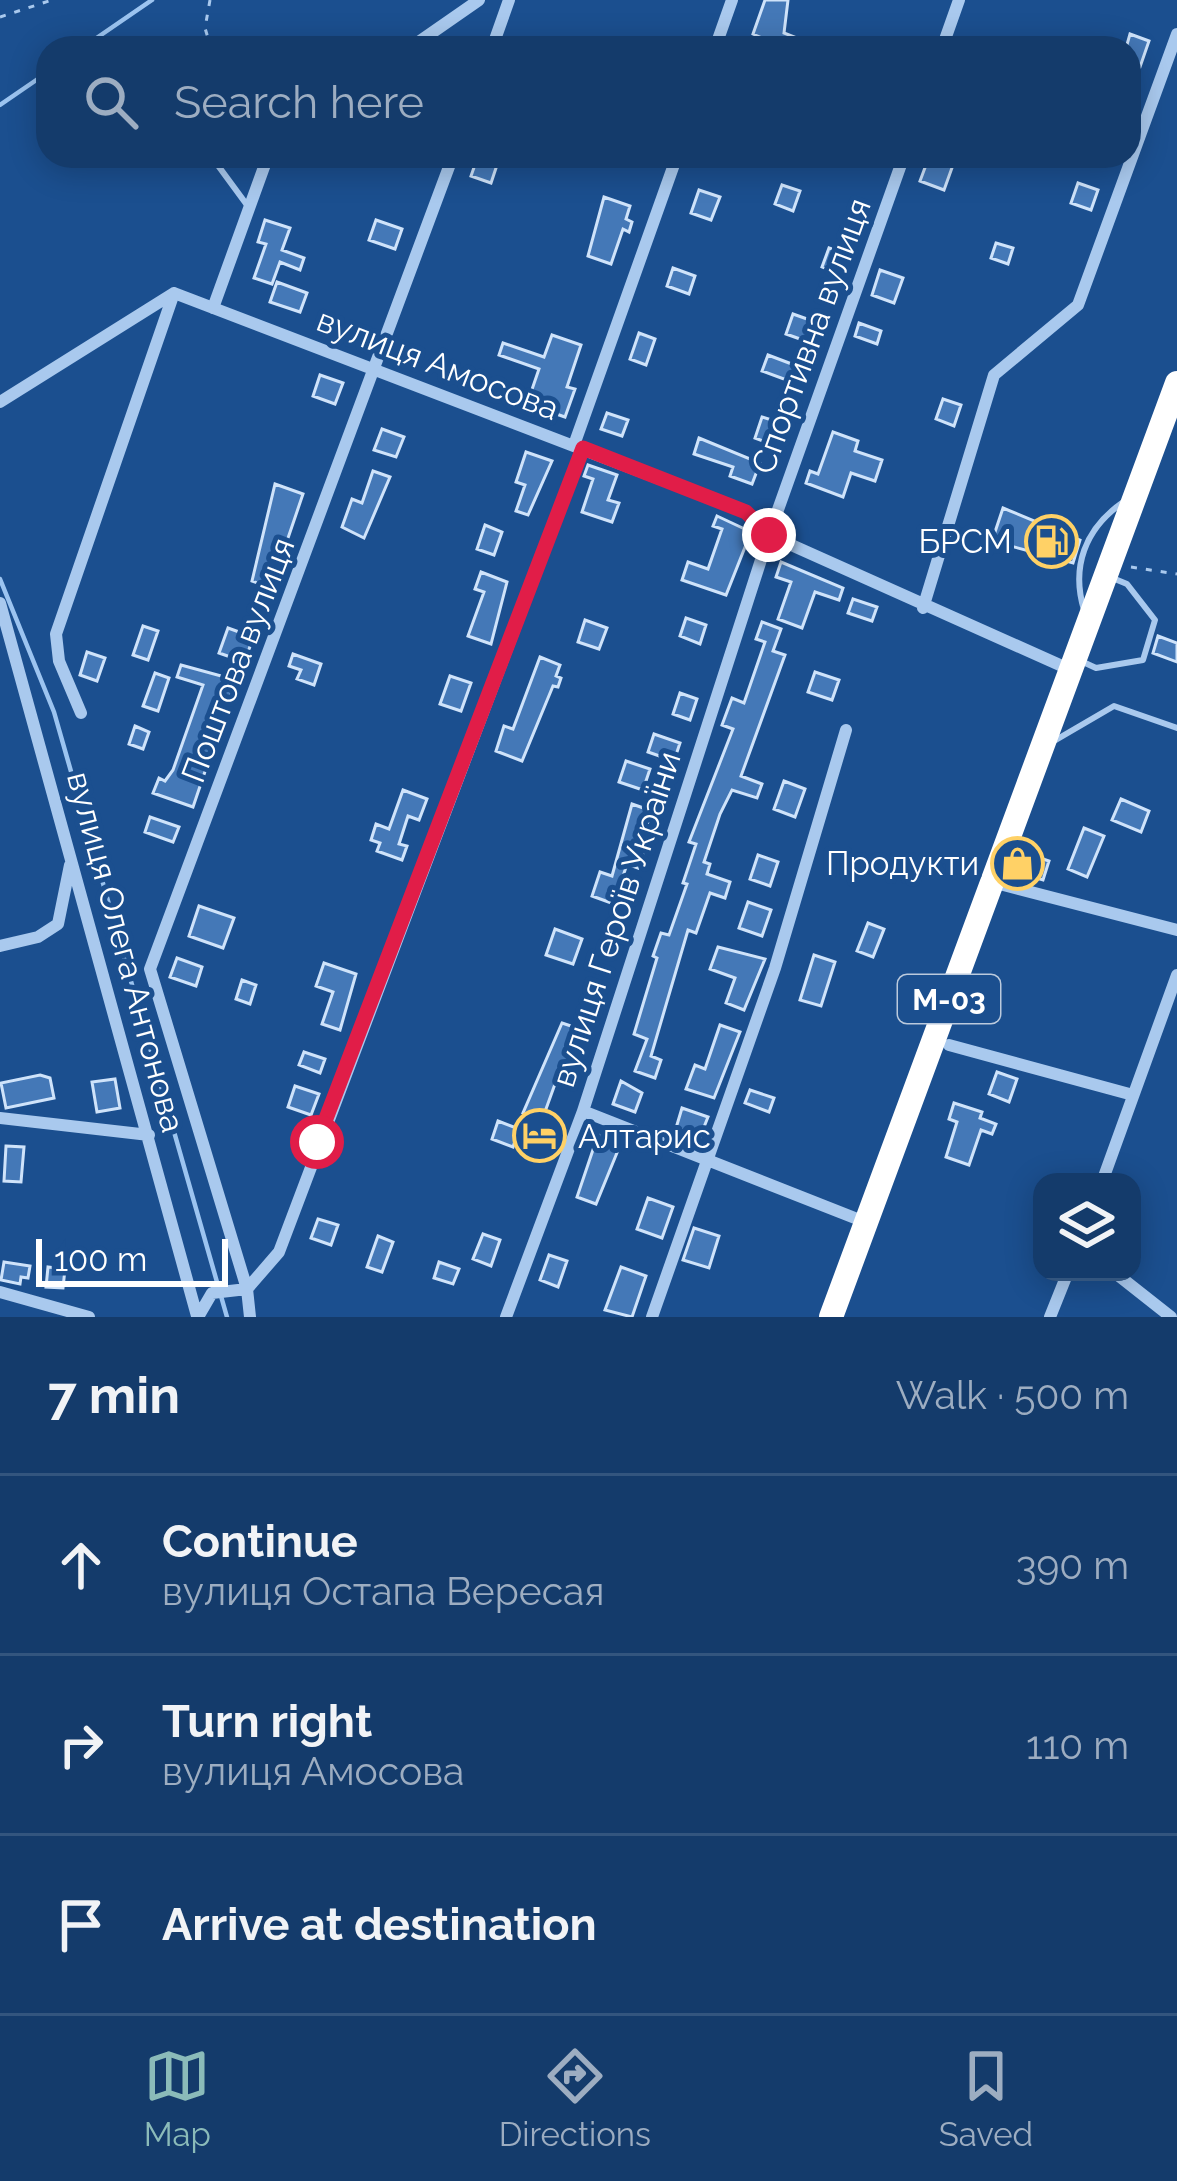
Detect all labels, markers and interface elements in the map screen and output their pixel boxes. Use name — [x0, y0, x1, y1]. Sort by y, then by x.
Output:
search box — [36, 36, 1141, 168]
icon: search — [78, 69, 144, 135]
text: Search here — [174, 76, 424, 129]
street label: Спортивна вулиця — [743, 193, 879, 479]
street label: вулиця Амосова — [312, 300, 564, 428]
route end — [742, 508, 796, 562]
fuel station icon: БРСМ — [1023, 513, 1079, 569]
place label: БРСМ — [918, 522, 1012, 561]
street label: Поштова вулиця — [173, 532, 303, 788]
street label: вулиця Героїв України — [543, 747, 689, 1091]
street label: вулиця Олега Антонова — [59, 767, 193, 1137]
shop icon: Продукти — [990, 835, 1046, 891]
place label: Продукти — [826, 844, 979, 883]
road number: М-03 — [898, 975, 1000, 1023]
hotel icon: Алтарис — [511, 1108, 567, 1164]
route start — [290, 1115, 344, 1169]
place label: Алтарис — [578, 1117, 711, 1156]
map controls — [1033, 1173, 1141, 1281]
button: layers — [1033, 1173, 1141, 1281]
scale bar — [36, 1233, 228, 1286]
text: 100 m — [54, 1240, 147, 1279]
text: 7 min — [48, 1365, 180, 1425]
text: Walk · 500 m — [896, 1372, 1129, 1418]
text: Continue — [162, 1515, 358, 1568]
icon: ahead — [48, 1532, 114, 1598]
text: 390 m — [1016, 1542, 1129, 1588]
text: вулиця Остапа Вересая — [162, 1568, 605, 1614]
text: Turn right — [162, 1695, 372, 1748]
icon: right — [48, 1712, 114, 1778]
text: 110 m — [1026, 1722, 1129, 1768]
text: вулиця Амосова — [162, 1748, 464, 1794]
icon: arrive — [48, 1892, 114, 1958]
text: Arrive at destination — [162, 1898, 597, 1951]
tab: Map — [144, 2043, 211, 2154]
tab: Directions — [499, 2043, 651, 2154]
tab: Saved — [939, 2043, 1033, 2154]

